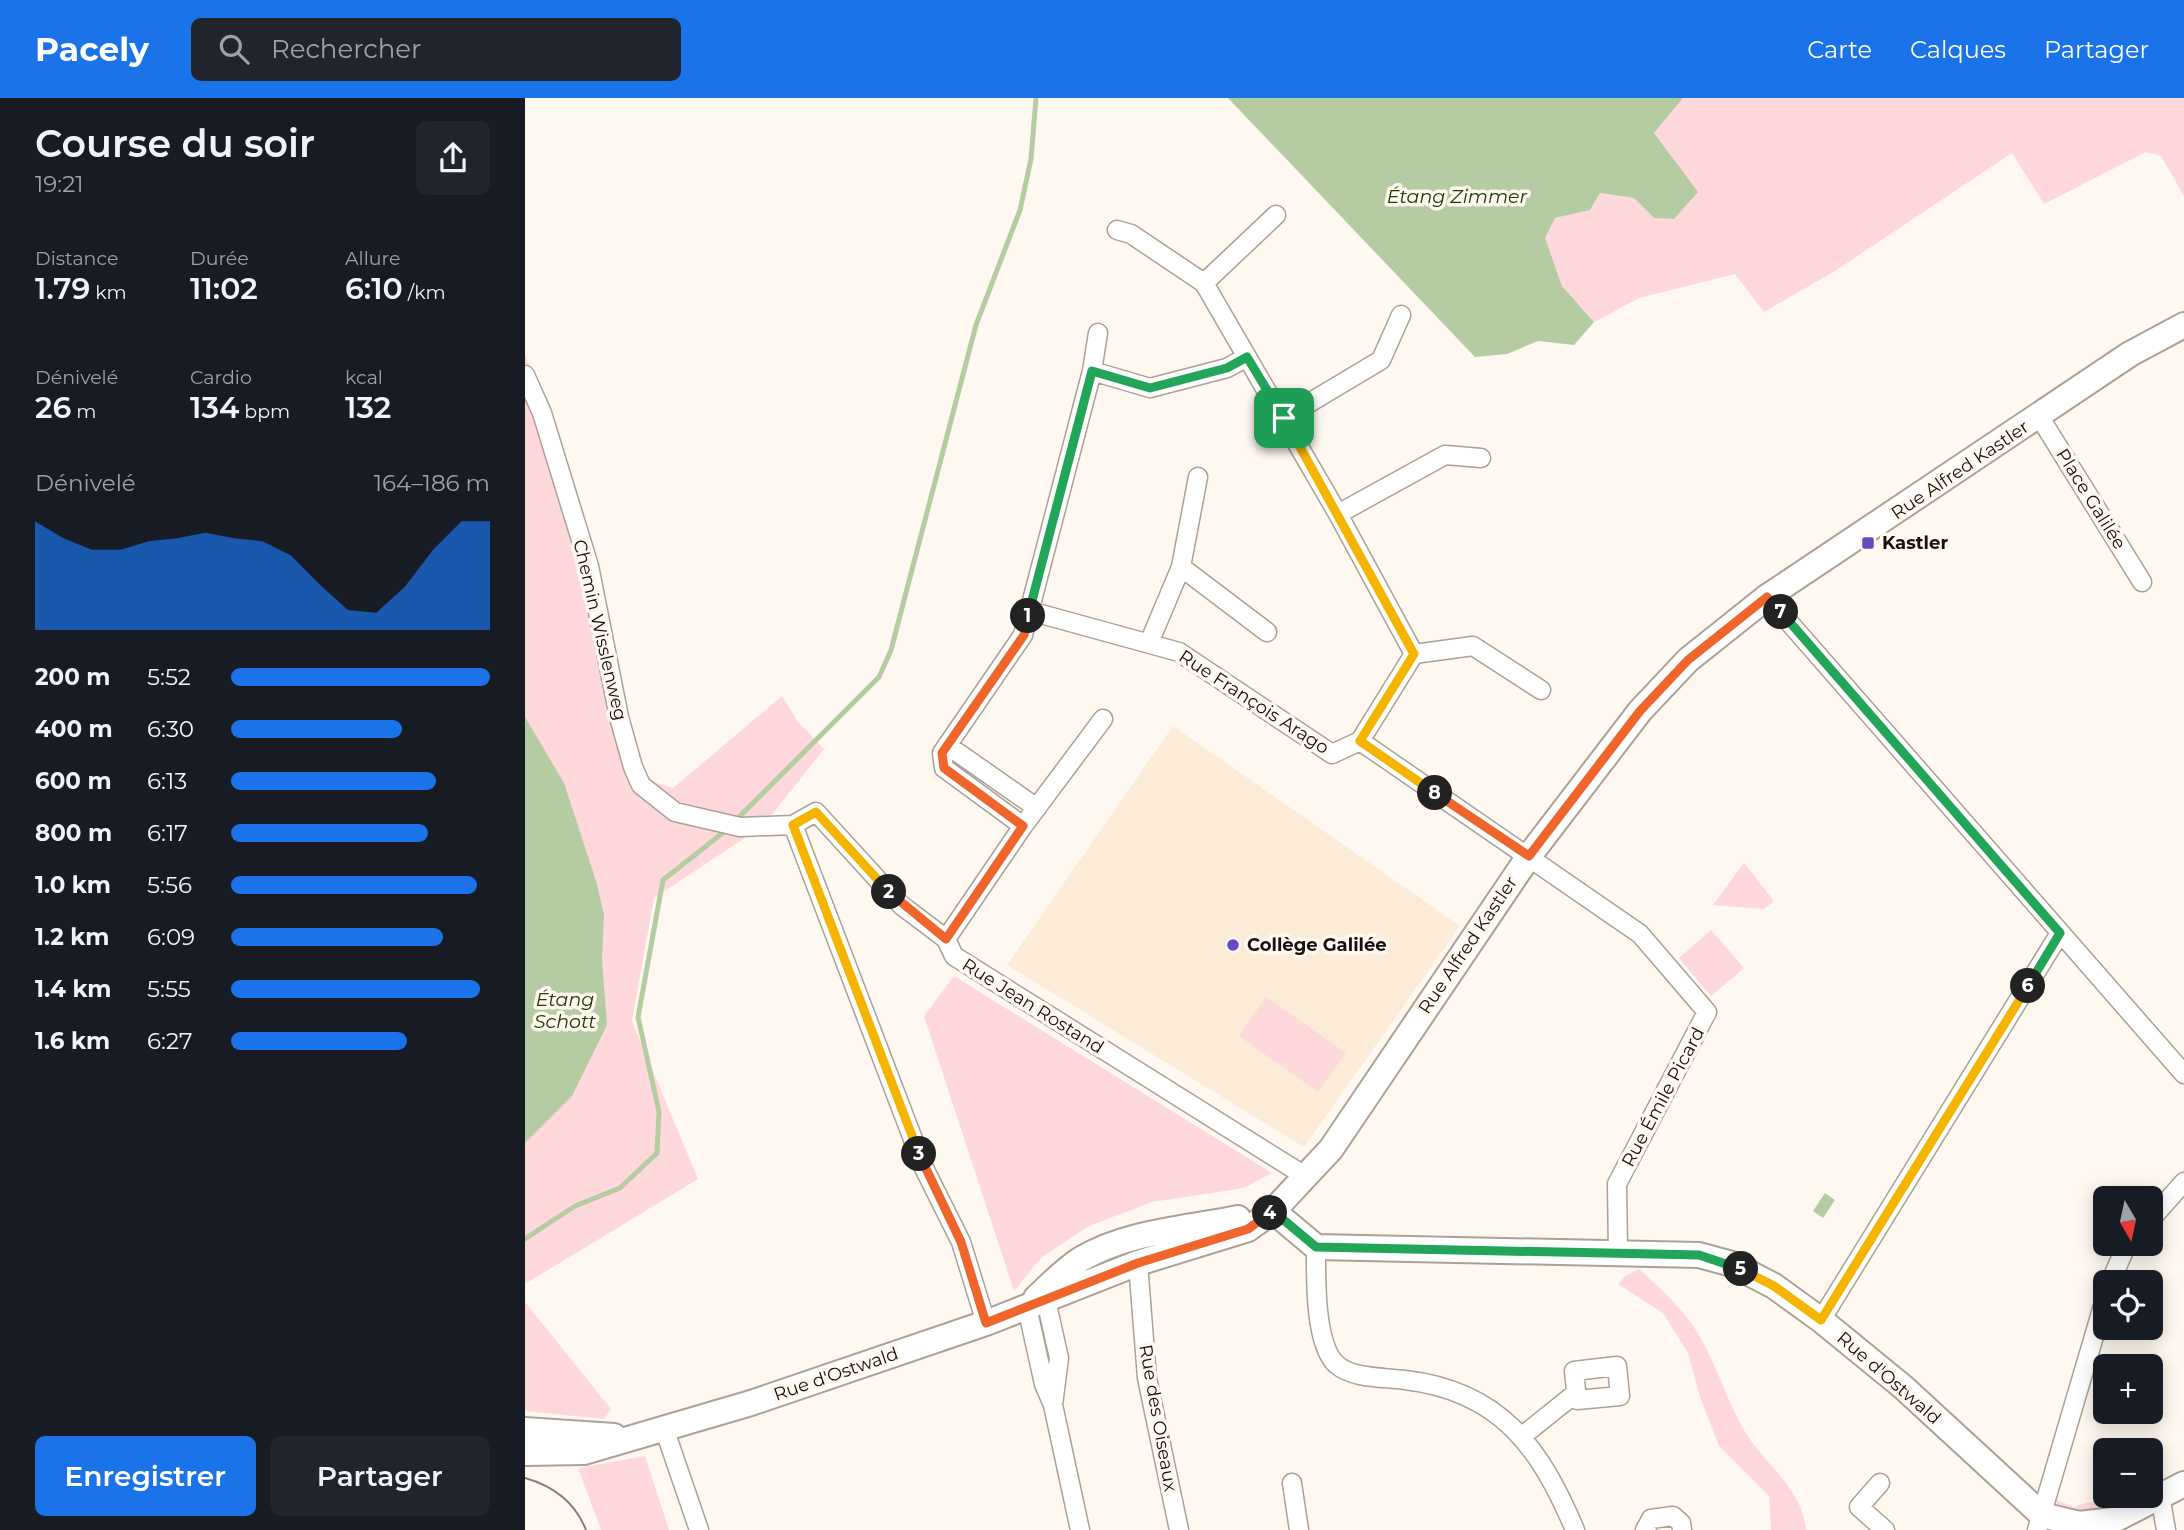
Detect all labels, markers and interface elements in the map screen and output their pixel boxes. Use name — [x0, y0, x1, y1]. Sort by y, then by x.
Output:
search box — [191, 18, 681, 81]
text: Pacely — [35, 29, 149, 69]
icon: search — [215, 30, 253, 68]
text: Rechercher — [271, 33, 421, 65]
text: Carte — [1807, 35, 1872, 64]
text: Calques — [1910, 35, 2006, 64]
text: Partager — [2044, 35, 2149, 64]
text: Course du soir — [35, 120, 315, 167]
button: share — [416, 121, 490, 195]
text: 19:21 — [35, 170, 84, 198]
water label: Étang Zimmer — [1387, 185, 1528, 208]
text: Distance — [35, 247, 118, 270]
text: Durée — [190, 247, 249, 270]
text: Allure — [345, 247, 400, 270]
text: 1.79 — [35, 270, 90, 307]
text: 11:02 — [190, 270, 258, 307]
text: 6:10 — [345, 270, 403, 307]
text: km — [90, 281, 127, 304]
text: /km — [403, 281, 446, 304]
text: Dénivelé — [35, 366, 118, 389]
text: Cardio — [190, 366, 252, 389]
text: kcal — [345, 366, 383, 389]
pin — [1254, 388, 1314, 448]
text: 26 — [35, 389, 71, 426]
text: 134 — [190, 389, 239, 426]
text: 132 — [345, 389, 391, 426]
icon: arrive — [1265, 399, 1303, 437]
text: m — [71, 400, 96, 423]
text: bpm — [239, 400, 290, 423]
street label: Rue Alfred Kastler — [1887, 416, 2033, 524]
street label: Place Galilée — [2051, 445, 2131, 554]
text: Dénivelé — [35, 469, 136, 497]
text: 164–186 m — [374, 469, 490, 497]
place label: Kastler — [1882, 532, 1948, 554]
marker: Kastler — [1860, 535, 1876, 551]
street label: Chemin Wisslenweg — [568, 537, 632, 723]
pin: 7 — [1763, 594, 1799, 630]
pin: 1 — [1011, 598, 1045, 634]
text: 7 — [1775, 600, 1786, 623]
text: 1 — [1024, 604, 1031, 627]
street label: Rue François Arago — [1175, 645, 1333, 759]
text: 200 m — [35, 663, 110, 691]
text: 5:52 — [147, 663, 191, 691]
text: 400 m — [35, 715, 113, 743]
text: 6:30 — [147, 715, 194, 743]
text: 600 m — [35, 767, 112, 795]
text: 6:13 — [147, 767, 187, 795]
pin: 8 — [1417, 776, 1453, 810]
text: 8 — [1428, 781, 1441, 804]
text: 800 m — [35, 819, 112, 847]
text: 6:17 — [147, 819, 188, 847]
text: 1.0 km — [35, 871, 111, 899]
text: 5:56 — [147, 871, 192, 899]
street label: Rue Alfred Kastler — [1414, 872, 1522, 1018]
pin: 2 — [871, 874, 907, 910]
text: 2 — [883, 880, 894, 903]
text: 1.2 km — [35, 923, 109, 951]
text: 6:09 — [147, 923, 195, 951]
place label: Collège Galilée — [1247, 934, 1387, 956]
marker: Collège Galilée — [1225, 937, 1241, 953]
street label: Rue Jean Rostand — [958, 954, 1108, 1058]
pin: 6 — [2011, 968, 2045, 1004]
text: 6 — [2021, 974, 2034, 997]
text: 1.4 km — [35, 975, 112, 1003]
text: 5:55 — [147, 975, 191, 1003]
water label: Étang Schott — [534, 988, 596, 1033]
street label: Rue Émile Picard — [1617, 1023, 1709, 1171]
text: 1.6 km — [35, 1027, 110, 1055]
text: 6:27 — [147, 1027, 192, 1055]
pin: 3 — [901, 1136, 937, 1172]
text: 3 — [913, 1142, 924, 1165]
north arrow — [2093, 1186, 2163, 1256]
map controls — [2093, 1186, 2163, 1508]
pin: 4 — [1253, 1196, 1287, 1230]
text: 4 — [1263, 1201, 1276, 1224]
pin: 5 — [1723, 1252, 1759, 1286]
text: 5 — [1735, 1257, 1746, 1280]
button: locate — [2093, 1270, 2163, 1340]
street label: Rue d'Ostwald — [1833, 1327, 1945, 1429]
street label: Rue d'Ostwald — [771, 1342, 901, 1406]
street label: Rue des Oiseaux — [1134, 1343, 1182, 1494]
button: + — [2093, 1354, 2163, 1424]
button: Enregistrer — [35, 1436, 256, 1516]
button: Partager — [270, 1436, 490, 1516]
button: − — [2093, 1438, 2163, 1508]

